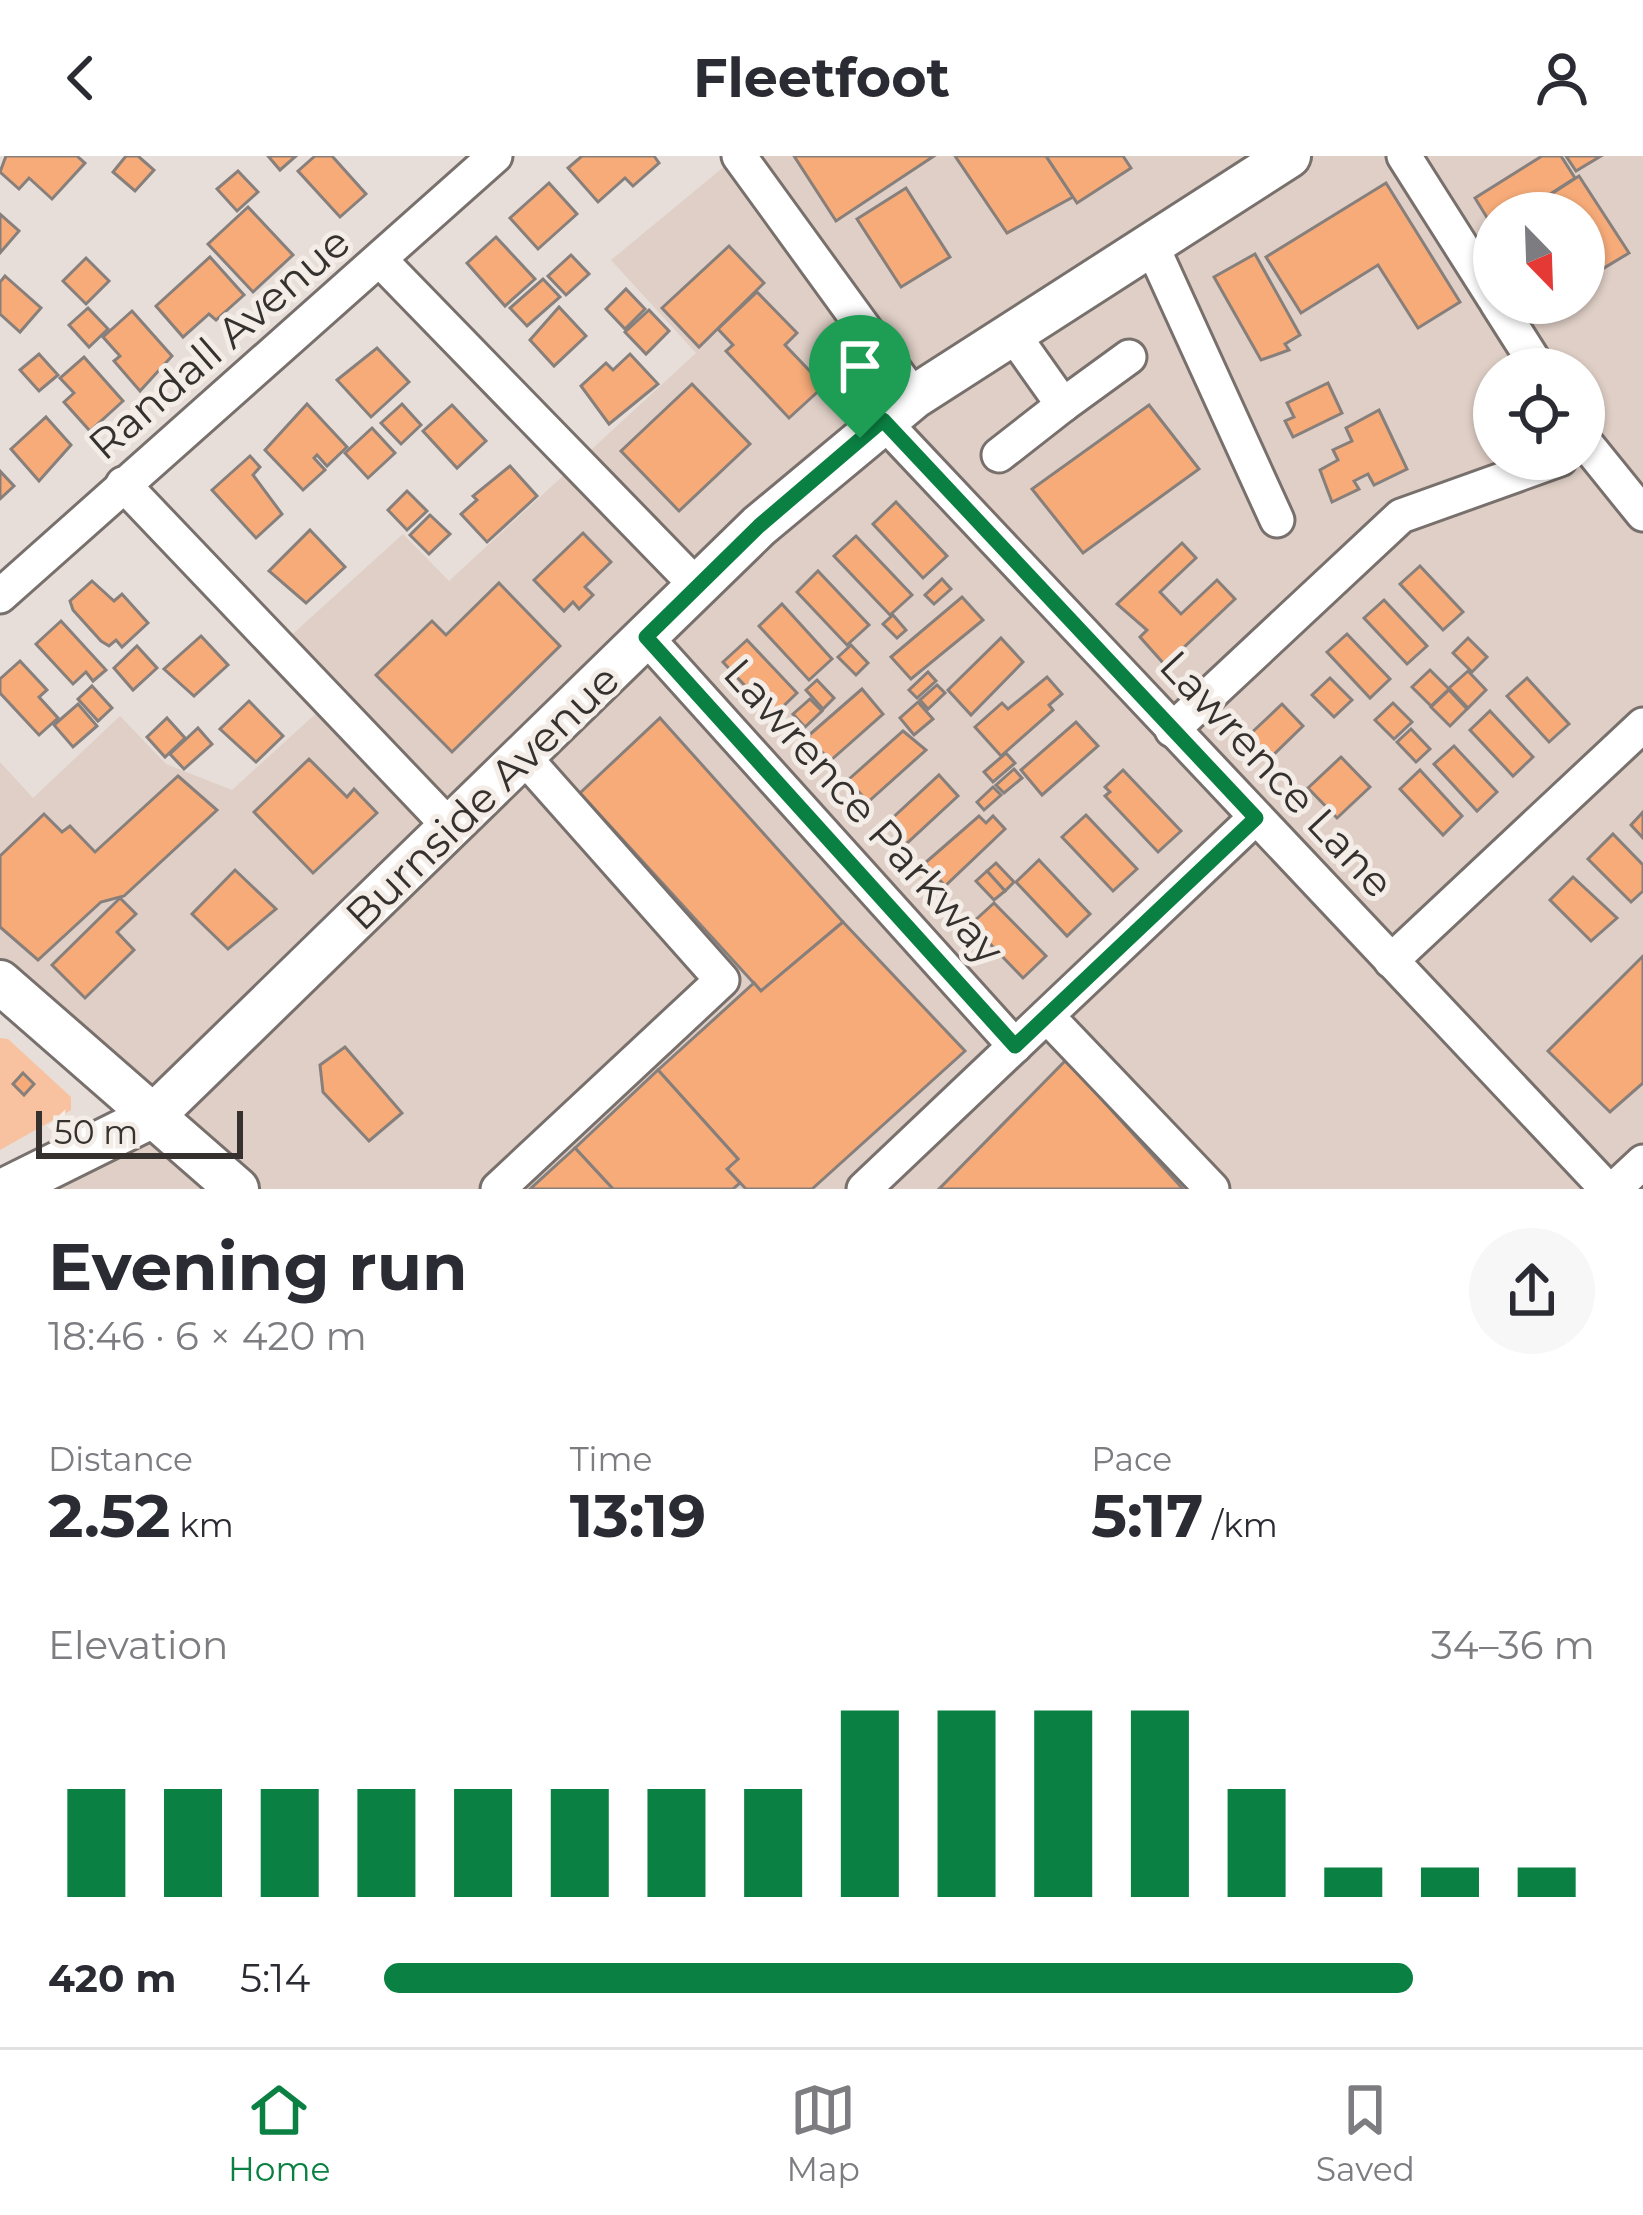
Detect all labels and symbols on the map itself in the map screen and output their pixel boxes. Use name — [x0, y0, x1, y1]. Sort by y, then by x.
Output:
north arrow — [1473, 192, 1605, 324]
street label: Randall Avenue — [78, 216, 360, 470]
pin — [809, 315, 911, 438]
street label: Lawrence Lane — [1149, 640, 1405, 908]
street label: Lawrence Parkway — [713, 647, 1015, 975]
street label: Burnside Avenue — [334, 653, 630, 941]
scale bar — [36, 1105, 243, 1158]

